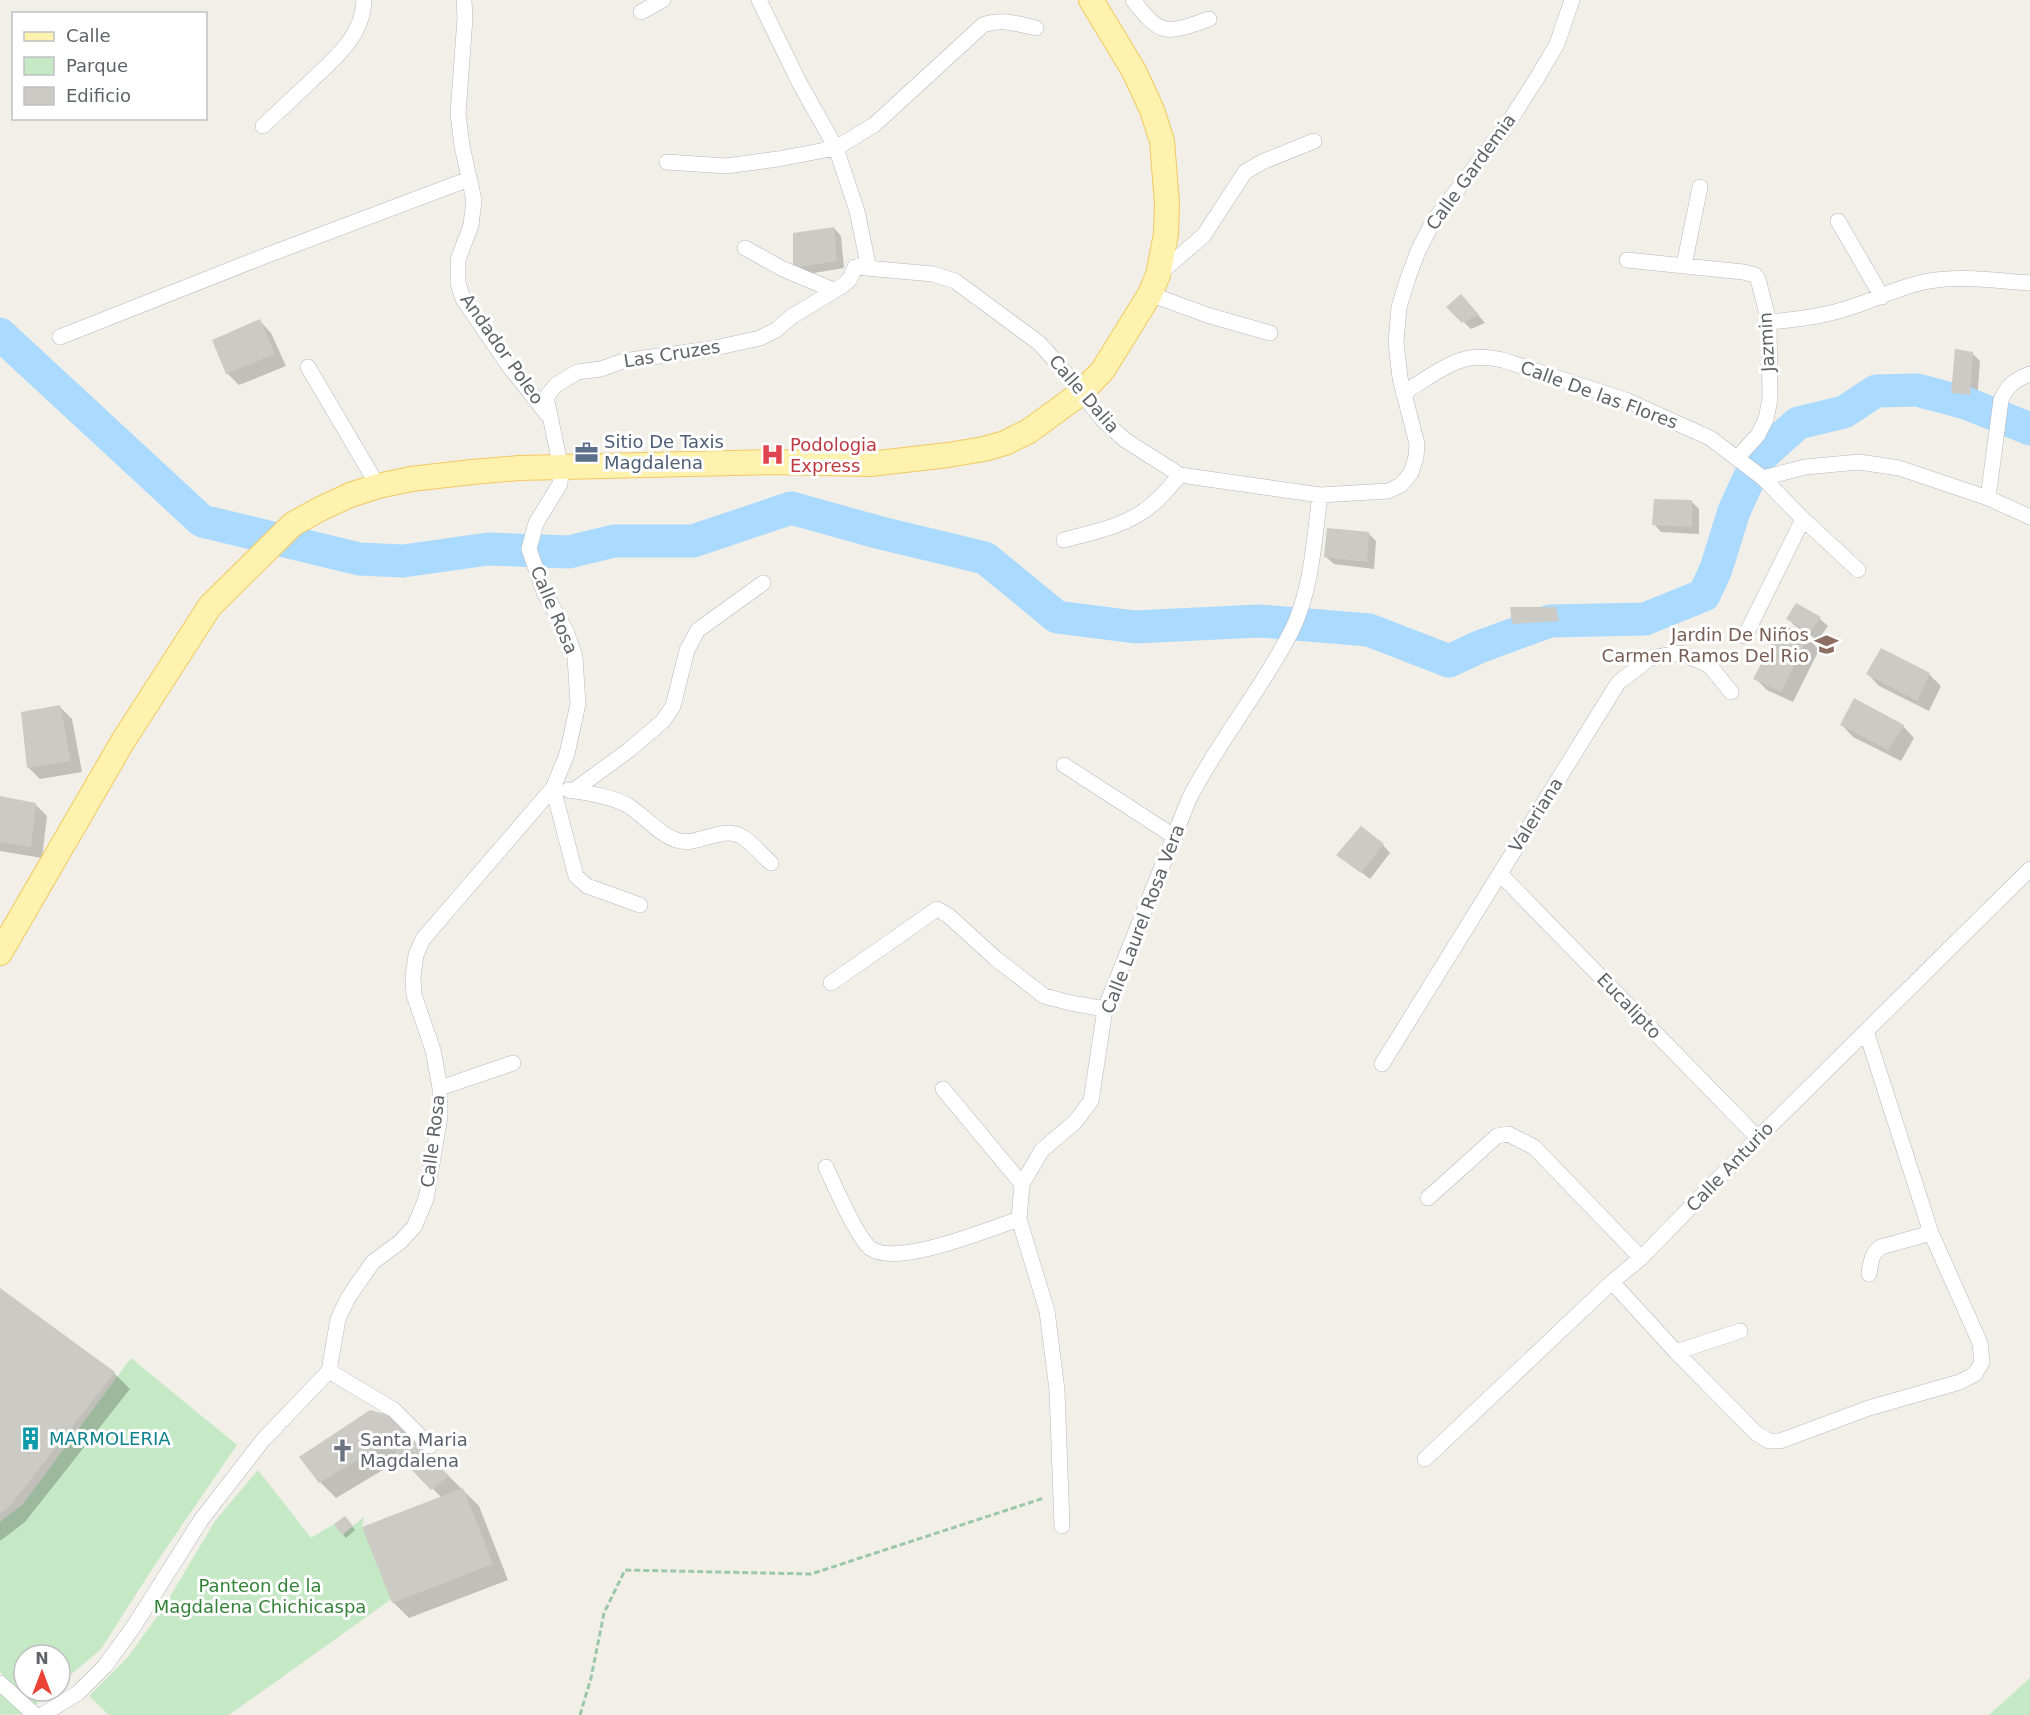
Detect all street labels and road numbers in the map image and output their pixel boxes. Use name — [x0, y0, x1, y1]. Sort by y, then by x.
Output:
street label: Calle Gardemia — [1421, 109, 1520, 234]
street label: Andador Poleo — [457, 289, 548, 408]
street label: Jazmin — [1754, 312, 1779, 373]
street label: Las Cruzes — [622, 336, 722, 371]
street label: Calle Dalia — [1045, 350, 1124, 437]
street label: Calle De las Flores — [1518, 356, 1681, 433]
street label: Calle Rosa — [527, 563, 582, 657]
street label: Valeriana — [1504, 774, 1567, 856]
street label: Calle Laurel Rosa Vera — [1097, 821, 1188, 1016]
street label: Eucalipto — [1593, 968, 1666, 1043]
street label: Calle Rosa — [416, 1093, 449, 1189]
street label: Calle Anturio — [1682, 1118, 1777, 1216]

